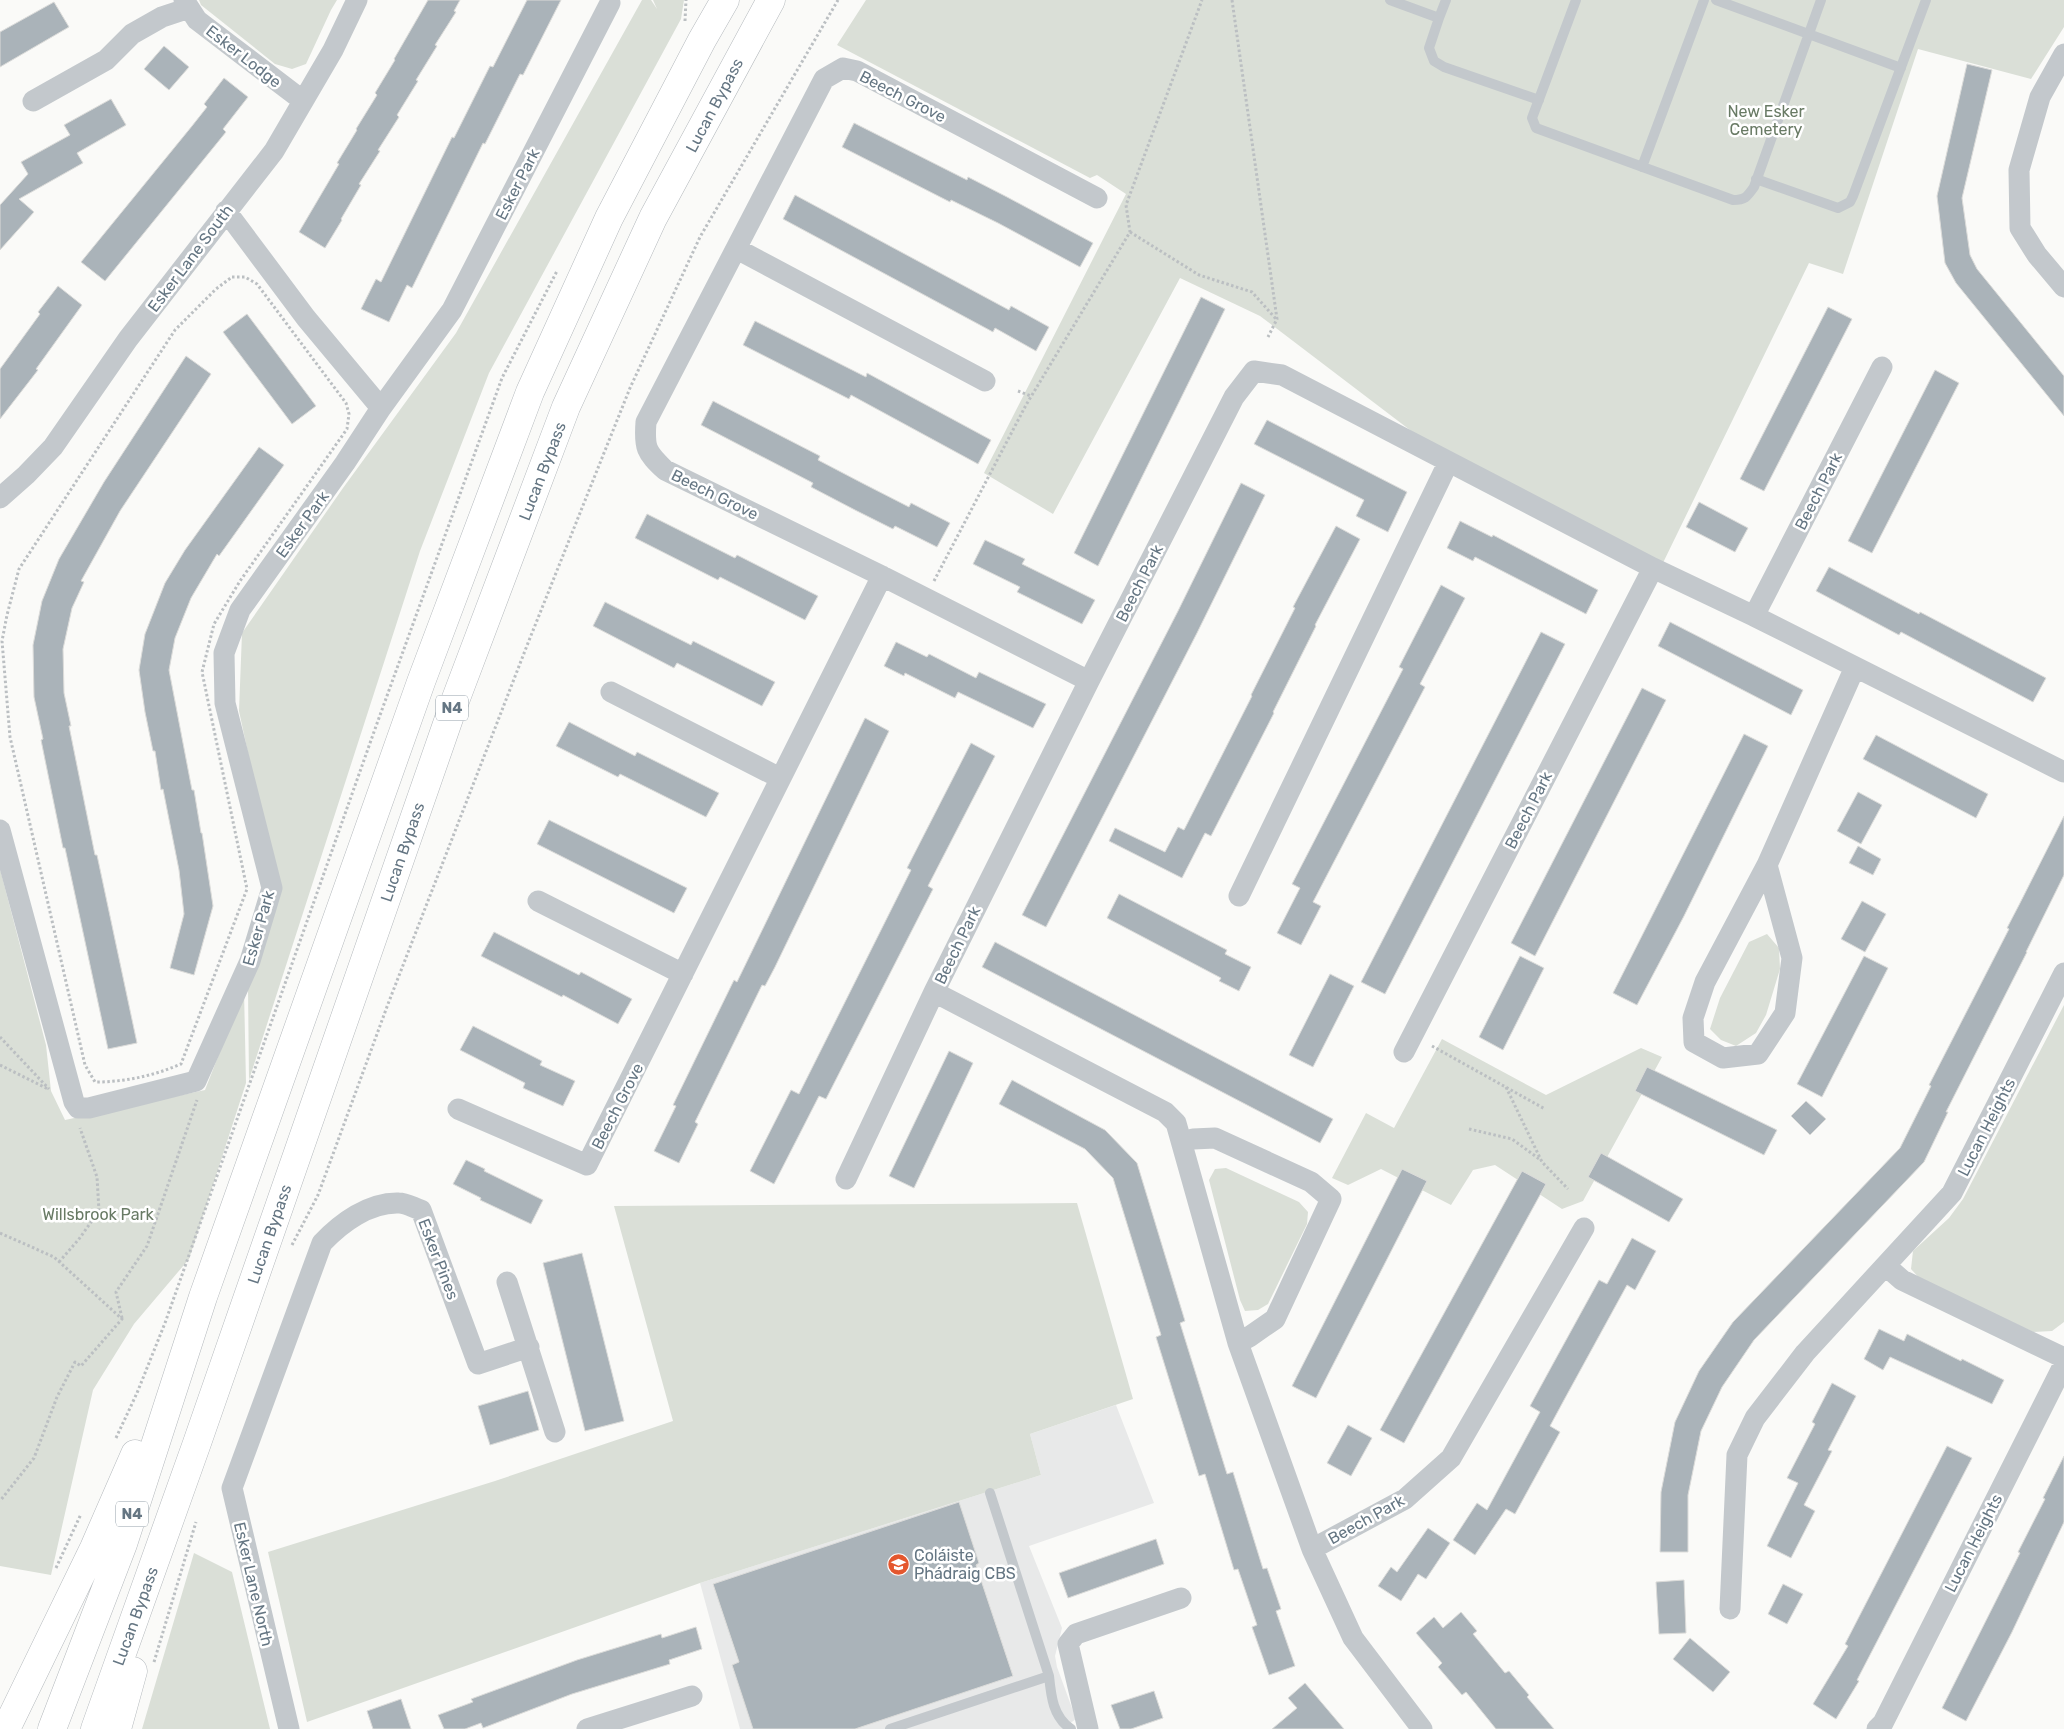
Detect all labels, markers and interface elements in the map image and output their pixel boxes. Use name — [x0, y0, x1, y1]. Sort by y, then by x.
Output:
street label: Esker Lodge — [202, 21, 285, 92]
street label: Lucan Bypass — [682, 55, 747, 156]
street label: Beech Grove — [856, 67, 949, 126]
park label: New Esker Cemetery — [1727, 102, 1805, 139]
street label: Esker Park — [491, 145, 544, 223]
street label: Esker Lane South — [144, 201, 237, 316]
street label: Lucan Bypass — [515, 419, 570, 523]
street label: Beech Park — [1791, 449, 1846, 533]
street label: Beech Grove — [668, 465, 761, 524]
street label: Esker Park — [272, 487, 333, 561]
street label: Beech Park — [1112, 541, 1167, 625]
road number: N4 — [436, 696, 468, 720]
street label: Beech Park — [1501, 768, 1556, 852]
street label: Lucan Bypass — [377, 800, 428, 904]
street label: Esker Park — [239, 888, 279, 968]
street label: Beech Park — [930, 902, 985, 987]
street label: Beech Grove — [588, 1060, 647, 1153]
street label: Lucan Heights — [1954, 1075, 2019, 1179]
street label: Lucan Bypass — [244, 1182, 295, 1286]
park label: Willsbrook Park — [42, 1205, 155, 1224]
street label: Esker Pines — [414, 1216, 463, 1302]
street label: Beech Park — [1325, 1490, 1408, 1548]
street label: Lucan Heights — [1941, 1491, 2006, 1595]
road number: N4 — [116, 1502, 148, 1526]
street label: Esker Lane North — [230, 1520, 277, 1648]
place label: Coláiste Phádraig CBS — [914, 1546, 1016, 1583]
school or university icon: Coláiste Phádraig CBS — [886, 1552, 910, 1576]
street label: Lucan Bypass — [109, 1564, 162, 1668]

